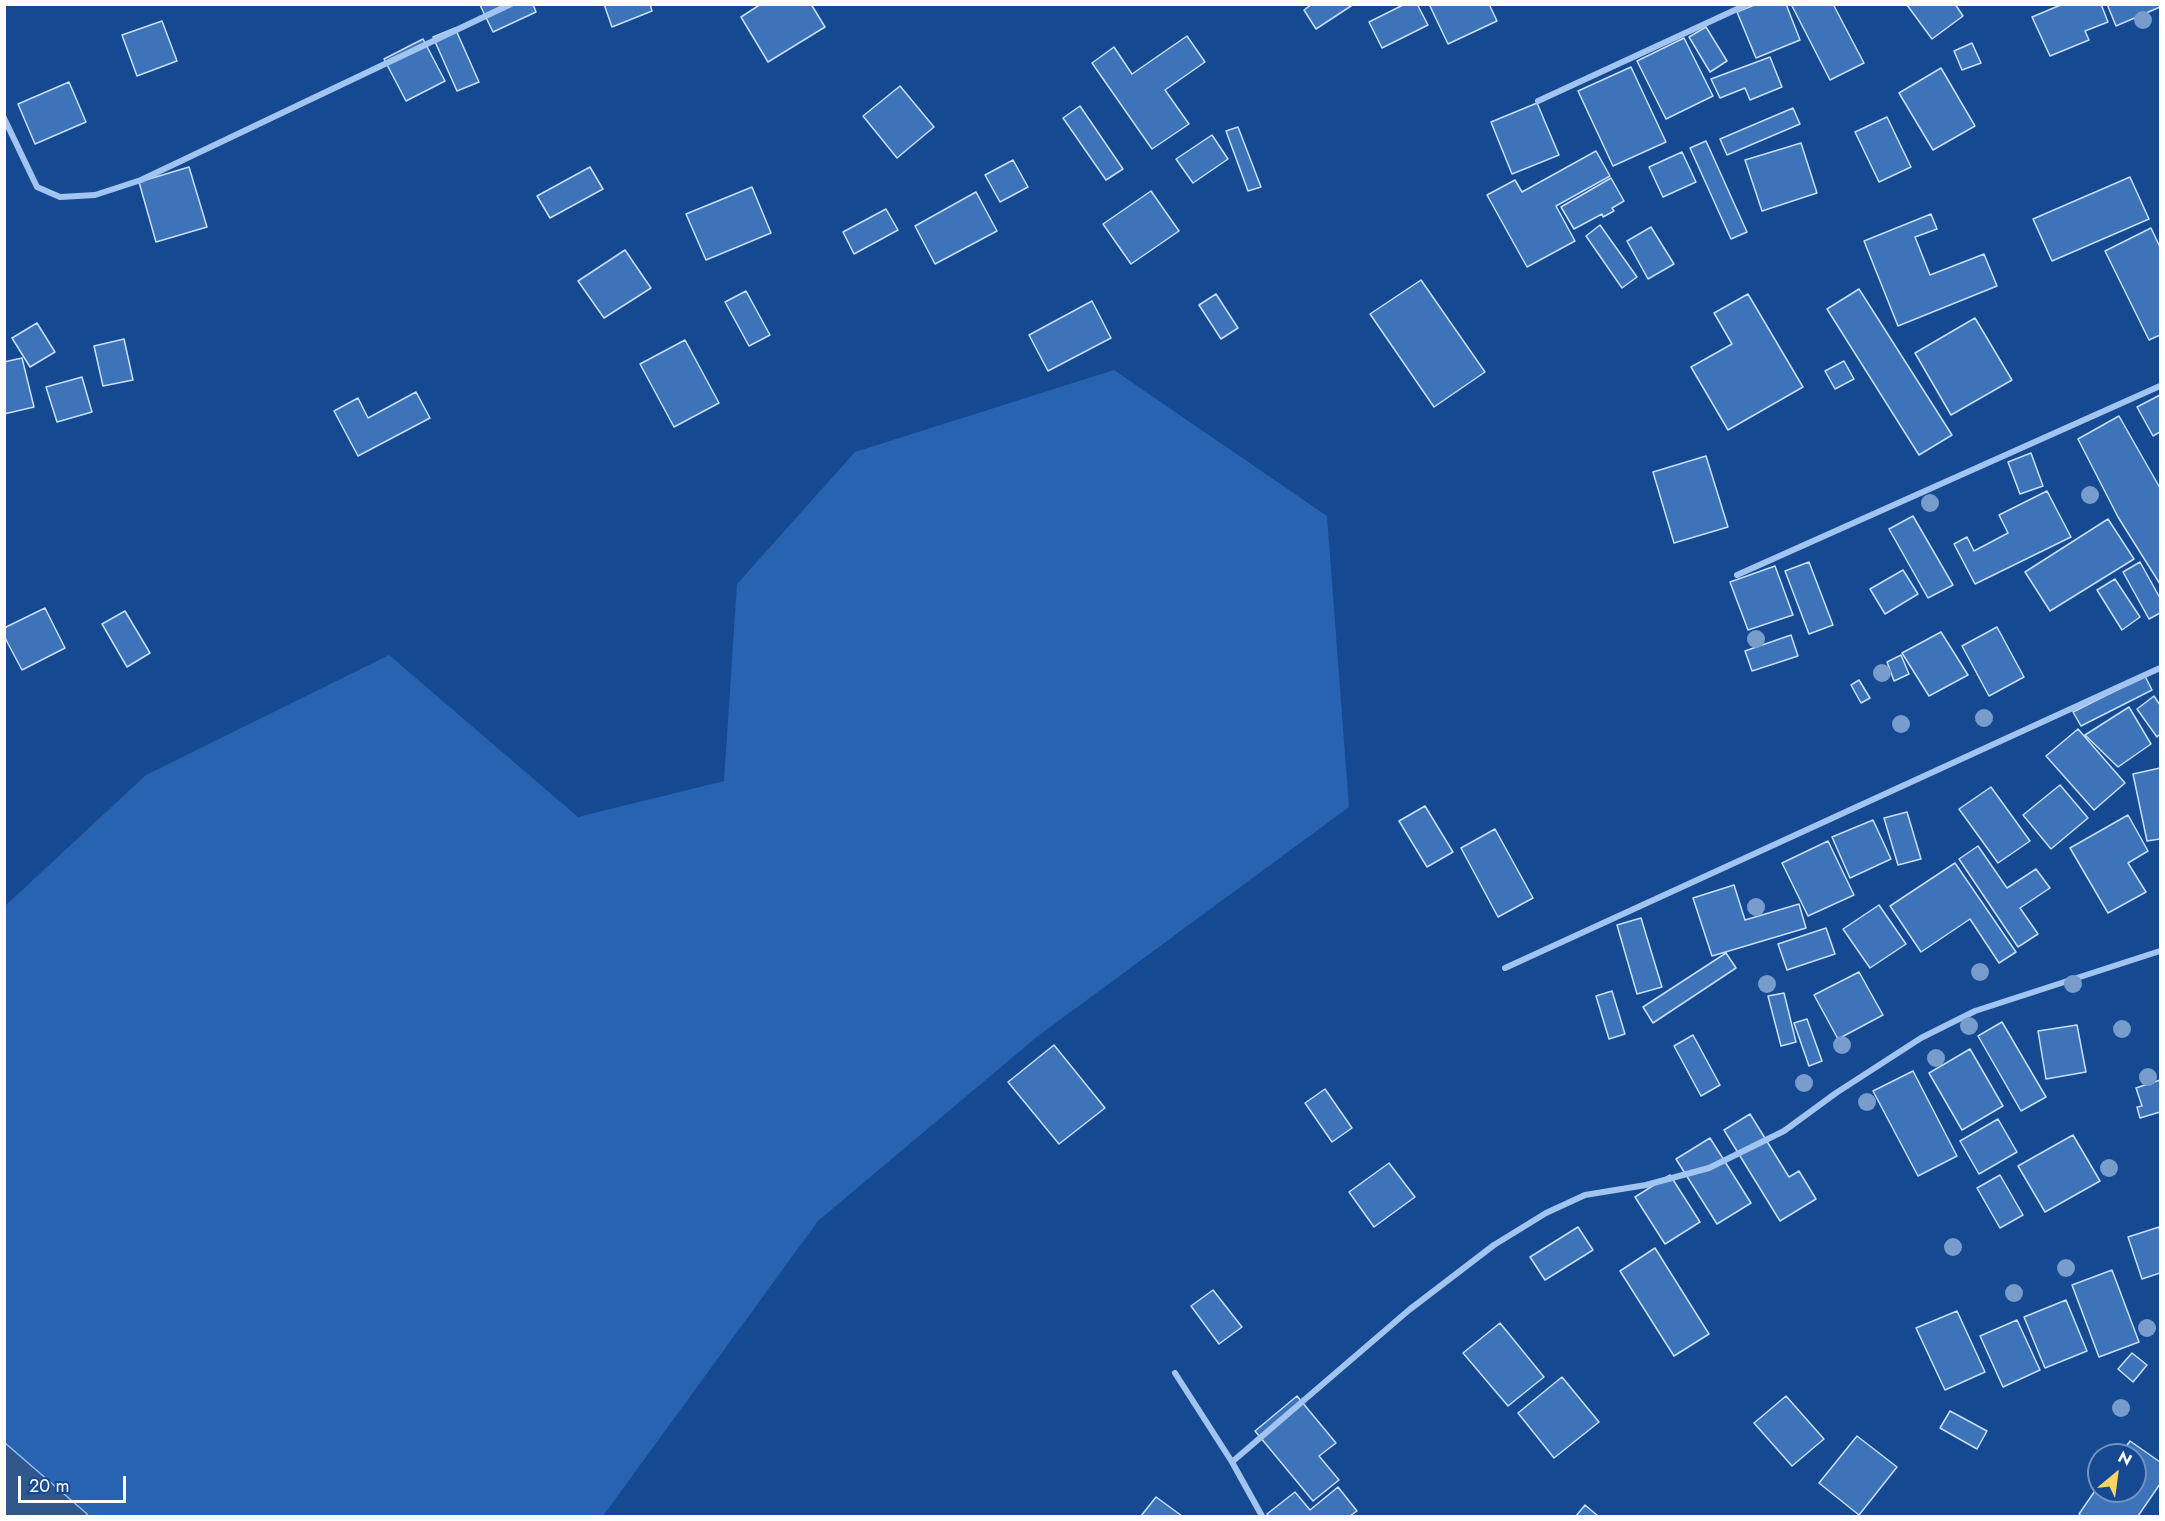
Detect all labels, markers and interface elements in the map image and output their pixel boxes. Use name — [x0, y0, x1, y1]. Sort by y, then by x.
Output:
north arrow — [2087, 1443, 2147, 1503]
text: N — [2114, 1445, 2136, 1472]
scale bar — [21, 1464, 129, 1502]
text: 20 m — [29, 1473, 69, 1499]

